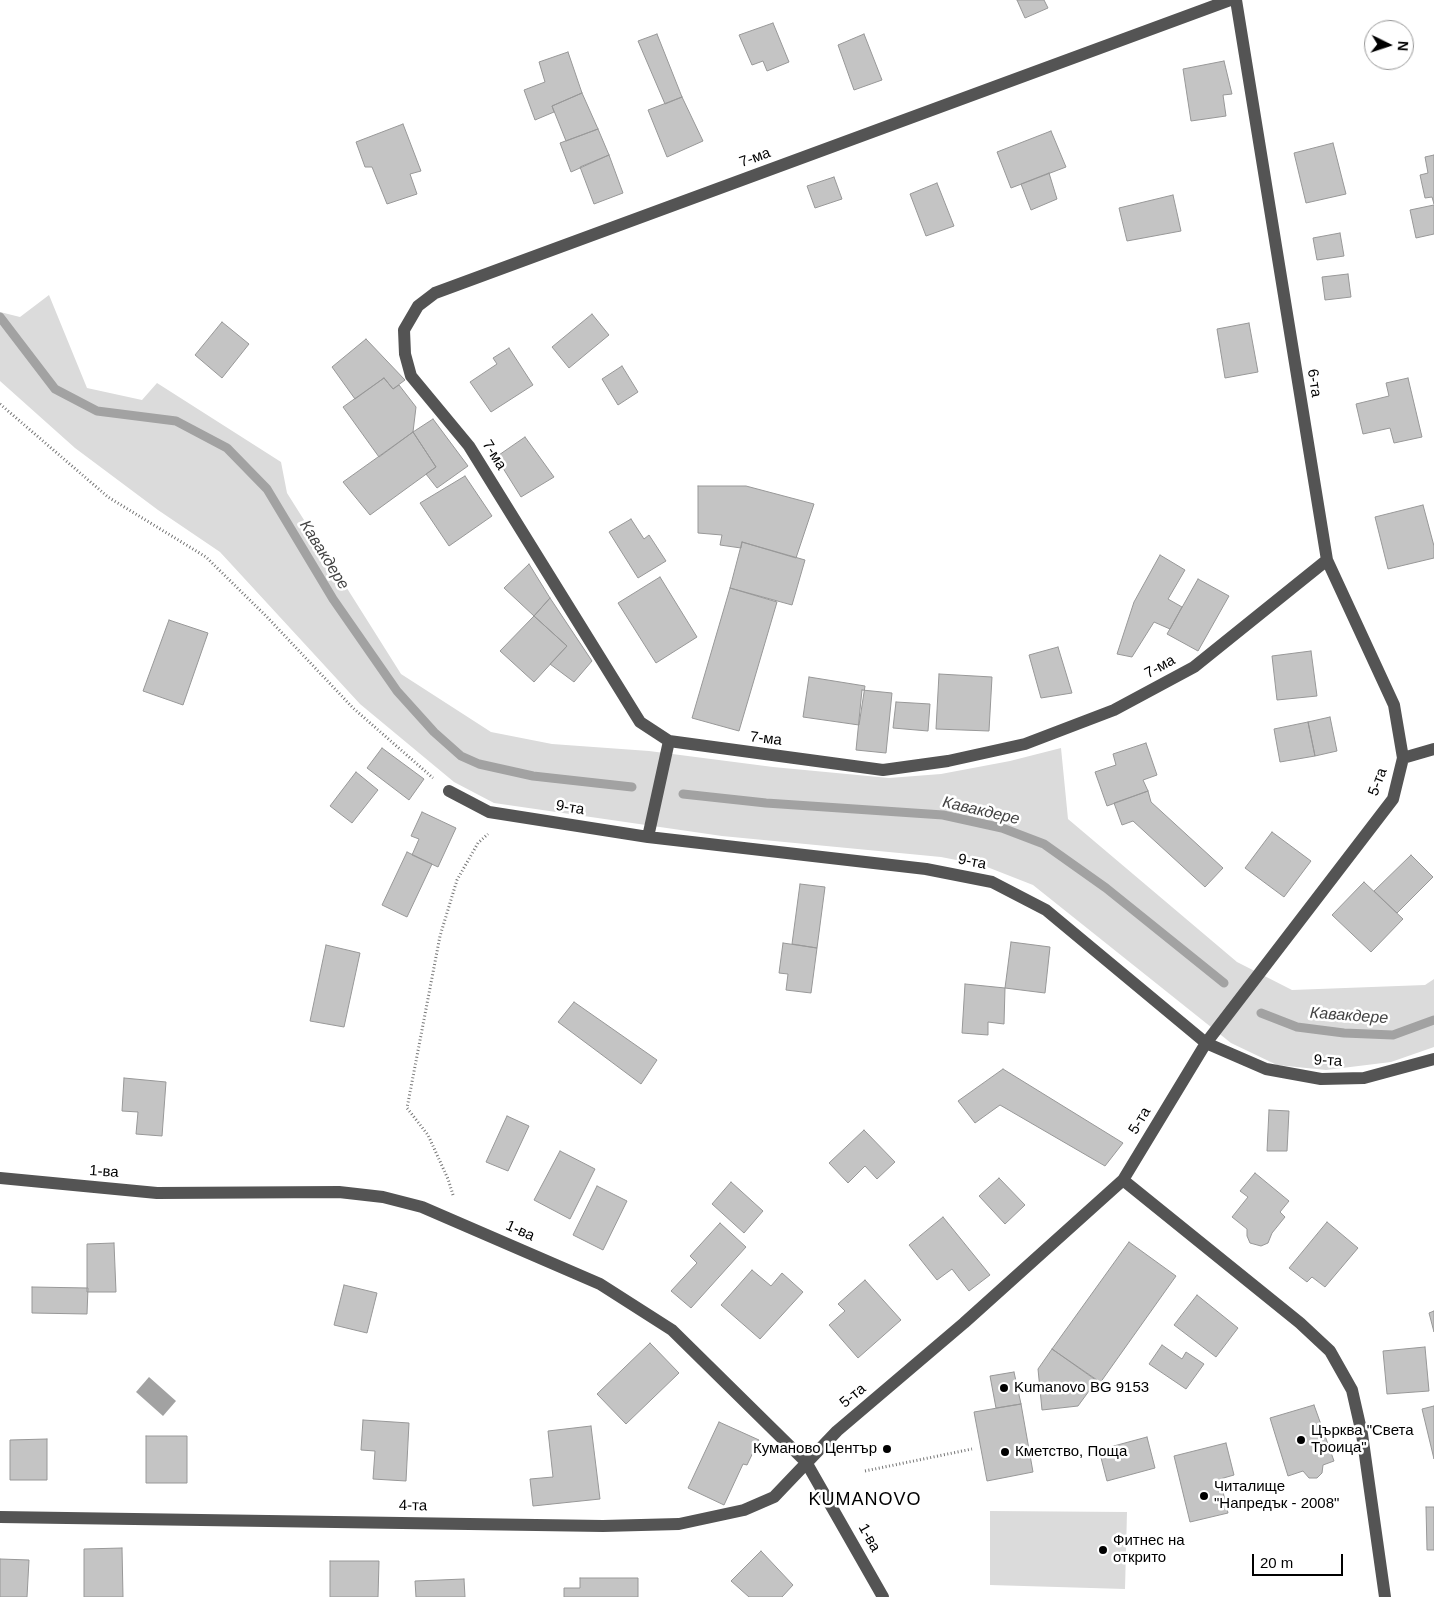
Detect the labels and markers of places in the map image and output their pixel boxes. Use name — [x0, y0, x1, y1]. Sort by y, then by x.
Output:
place label: Kumanovo BG 9153 — [1014, 1379, 1149, 1397]
marker: Kumanovo BG 9153 — [998, 1382, 1010, 1394]
place label: Църква "Света Троица" — [1311, 1422, 1414, 1457]
marker: Църква "Света Троица" — [1295, 1434, 1307, 1446]
place label: Куманово Център — [753, 1440, 877, 1458]
marker: Куманово Център — [881, 1443, 893, 1455]
place label: Кметство, Поща — [1015, 1443, 1127, 1461]
marker: Кметство, Поща — [999, 1446, 1011, 1458]
place label: Читалище "Напредък - 2008" — [1214, 1478, 1339, 1513]
marker: Читалище "Напредък - 2008" — [1198, 1490, 1210, 1502]
place label: Фитнес на открито — [1113, 1532, 1185, 1567]
marker: Фитнес на открито — [1097, 1544, 1109, 1556]

